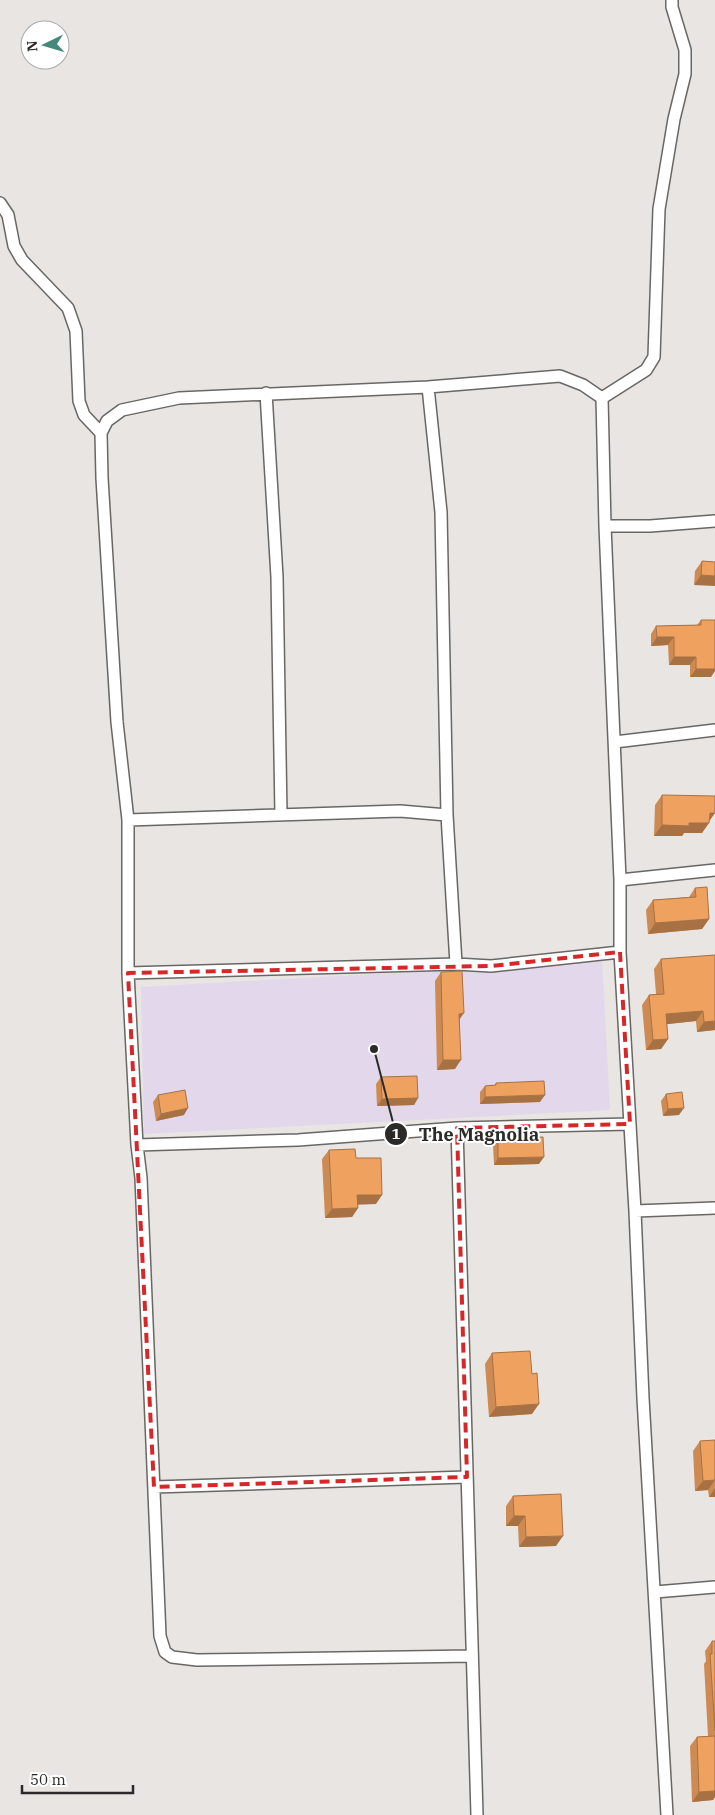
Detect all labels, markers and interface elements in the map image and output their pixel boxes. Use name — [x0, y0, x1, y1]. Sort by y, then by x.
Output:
north arrow — [20, 20, 70, 70]
text: N — [23, 40, 41, 52]
callout: The Magnolia — [384, 1118, 549, 1151]
text: The Magnolia — [419, 1123, 539, 1146]
text: 1 — [391, 1124, 401, 1143]
scale bar — [22, 1762, 134, 1794]
text: 50 m — [30, 1770, 66, 1789]

